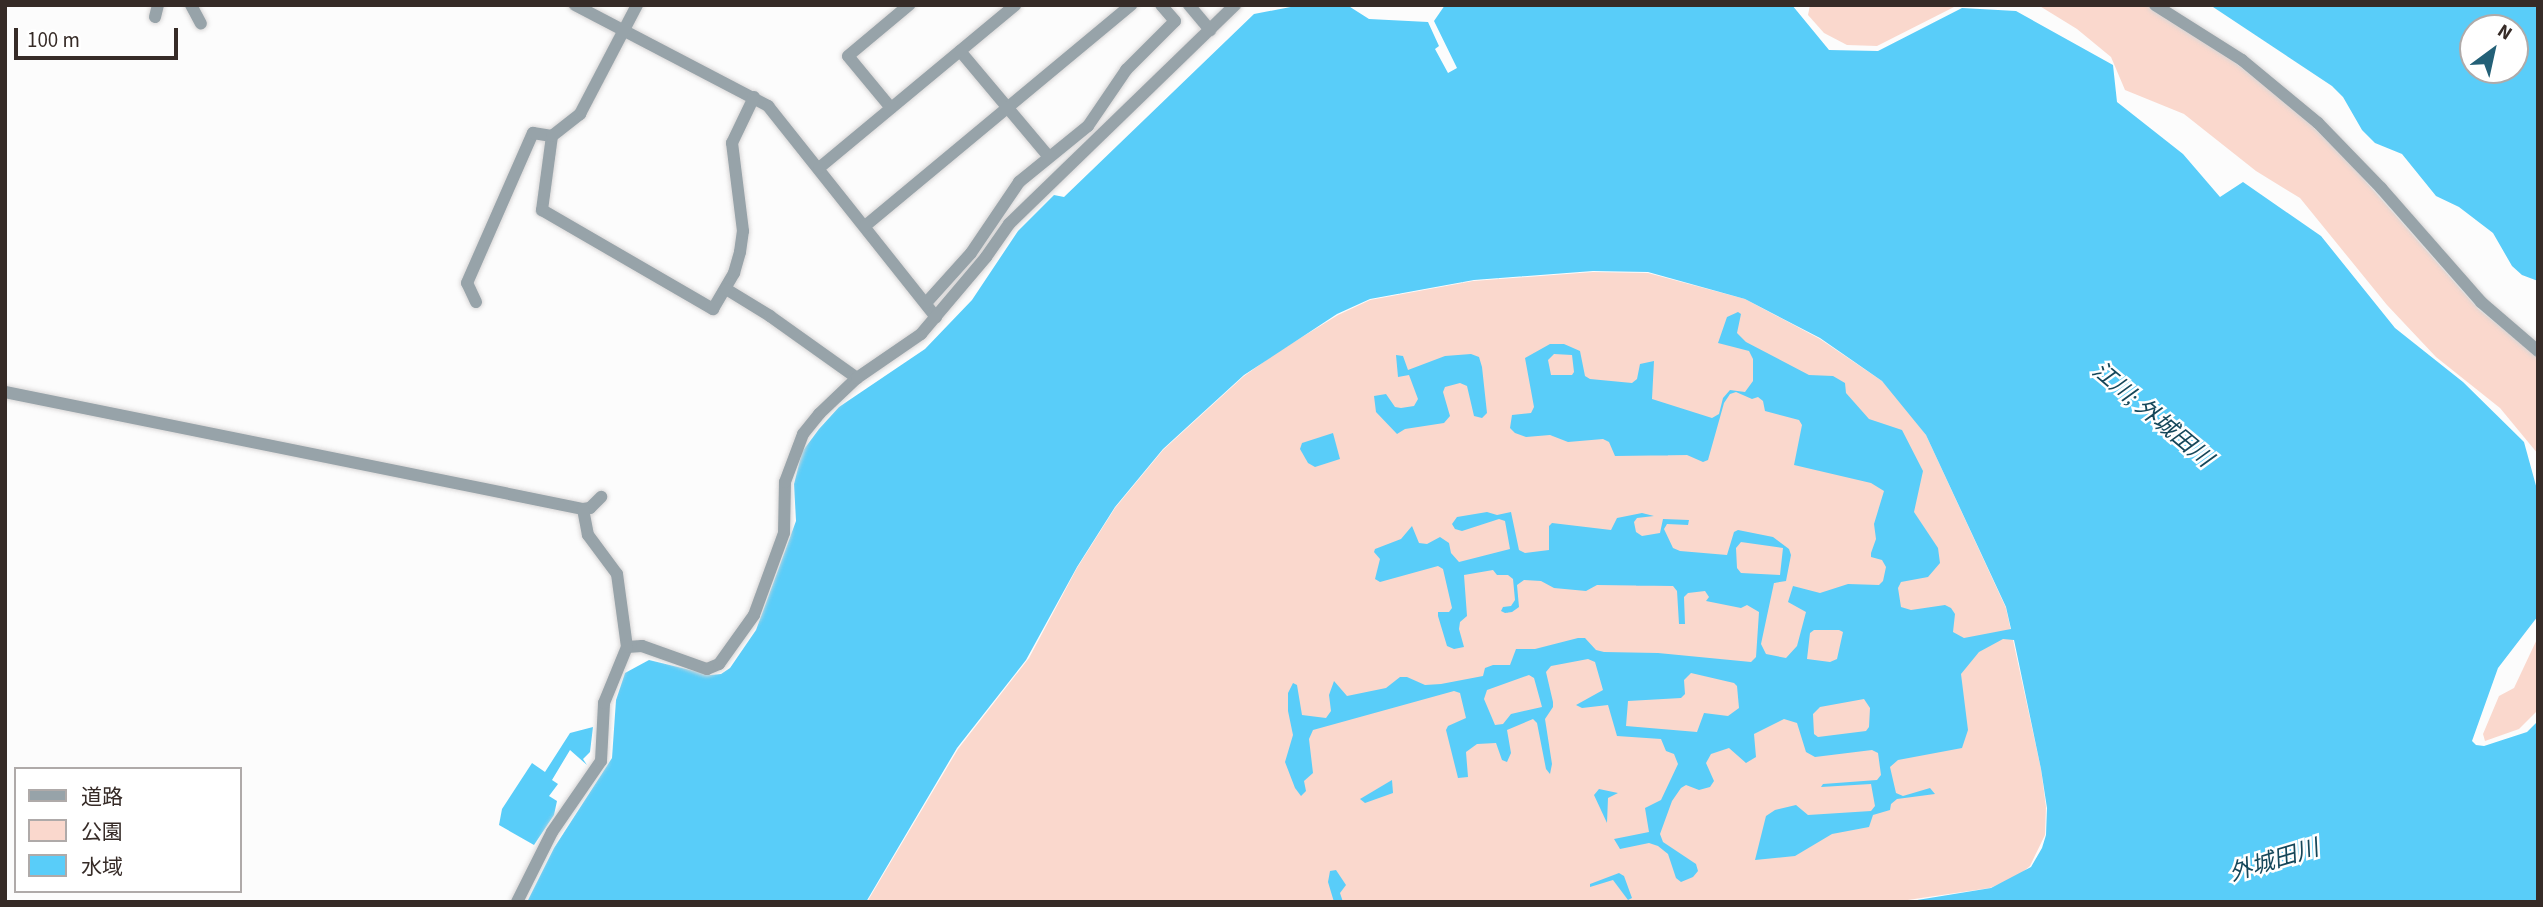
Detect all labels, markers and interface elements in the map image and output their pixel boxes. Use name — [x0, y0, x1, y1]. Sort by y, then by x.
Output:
scale bar — [18, 14, 182, 58]
north arrow — [2459, 14, 2529, 84]
text: N — [2492, 18, 2517, 47]
text: 100 m — [27, 25, 80, 55]
water label: 江川; 外城田川 — [2086, 357, 2218, 473]
legend — [14, 767, 242, 893]
text: 道路 — [81, 782, 123, 812]
text: 公園 — [81, 817, 123, 847]
water label: 外城田川 — [2226, 834, 2322, 888]
text: 水域 — [81, 852, 123, 882]

